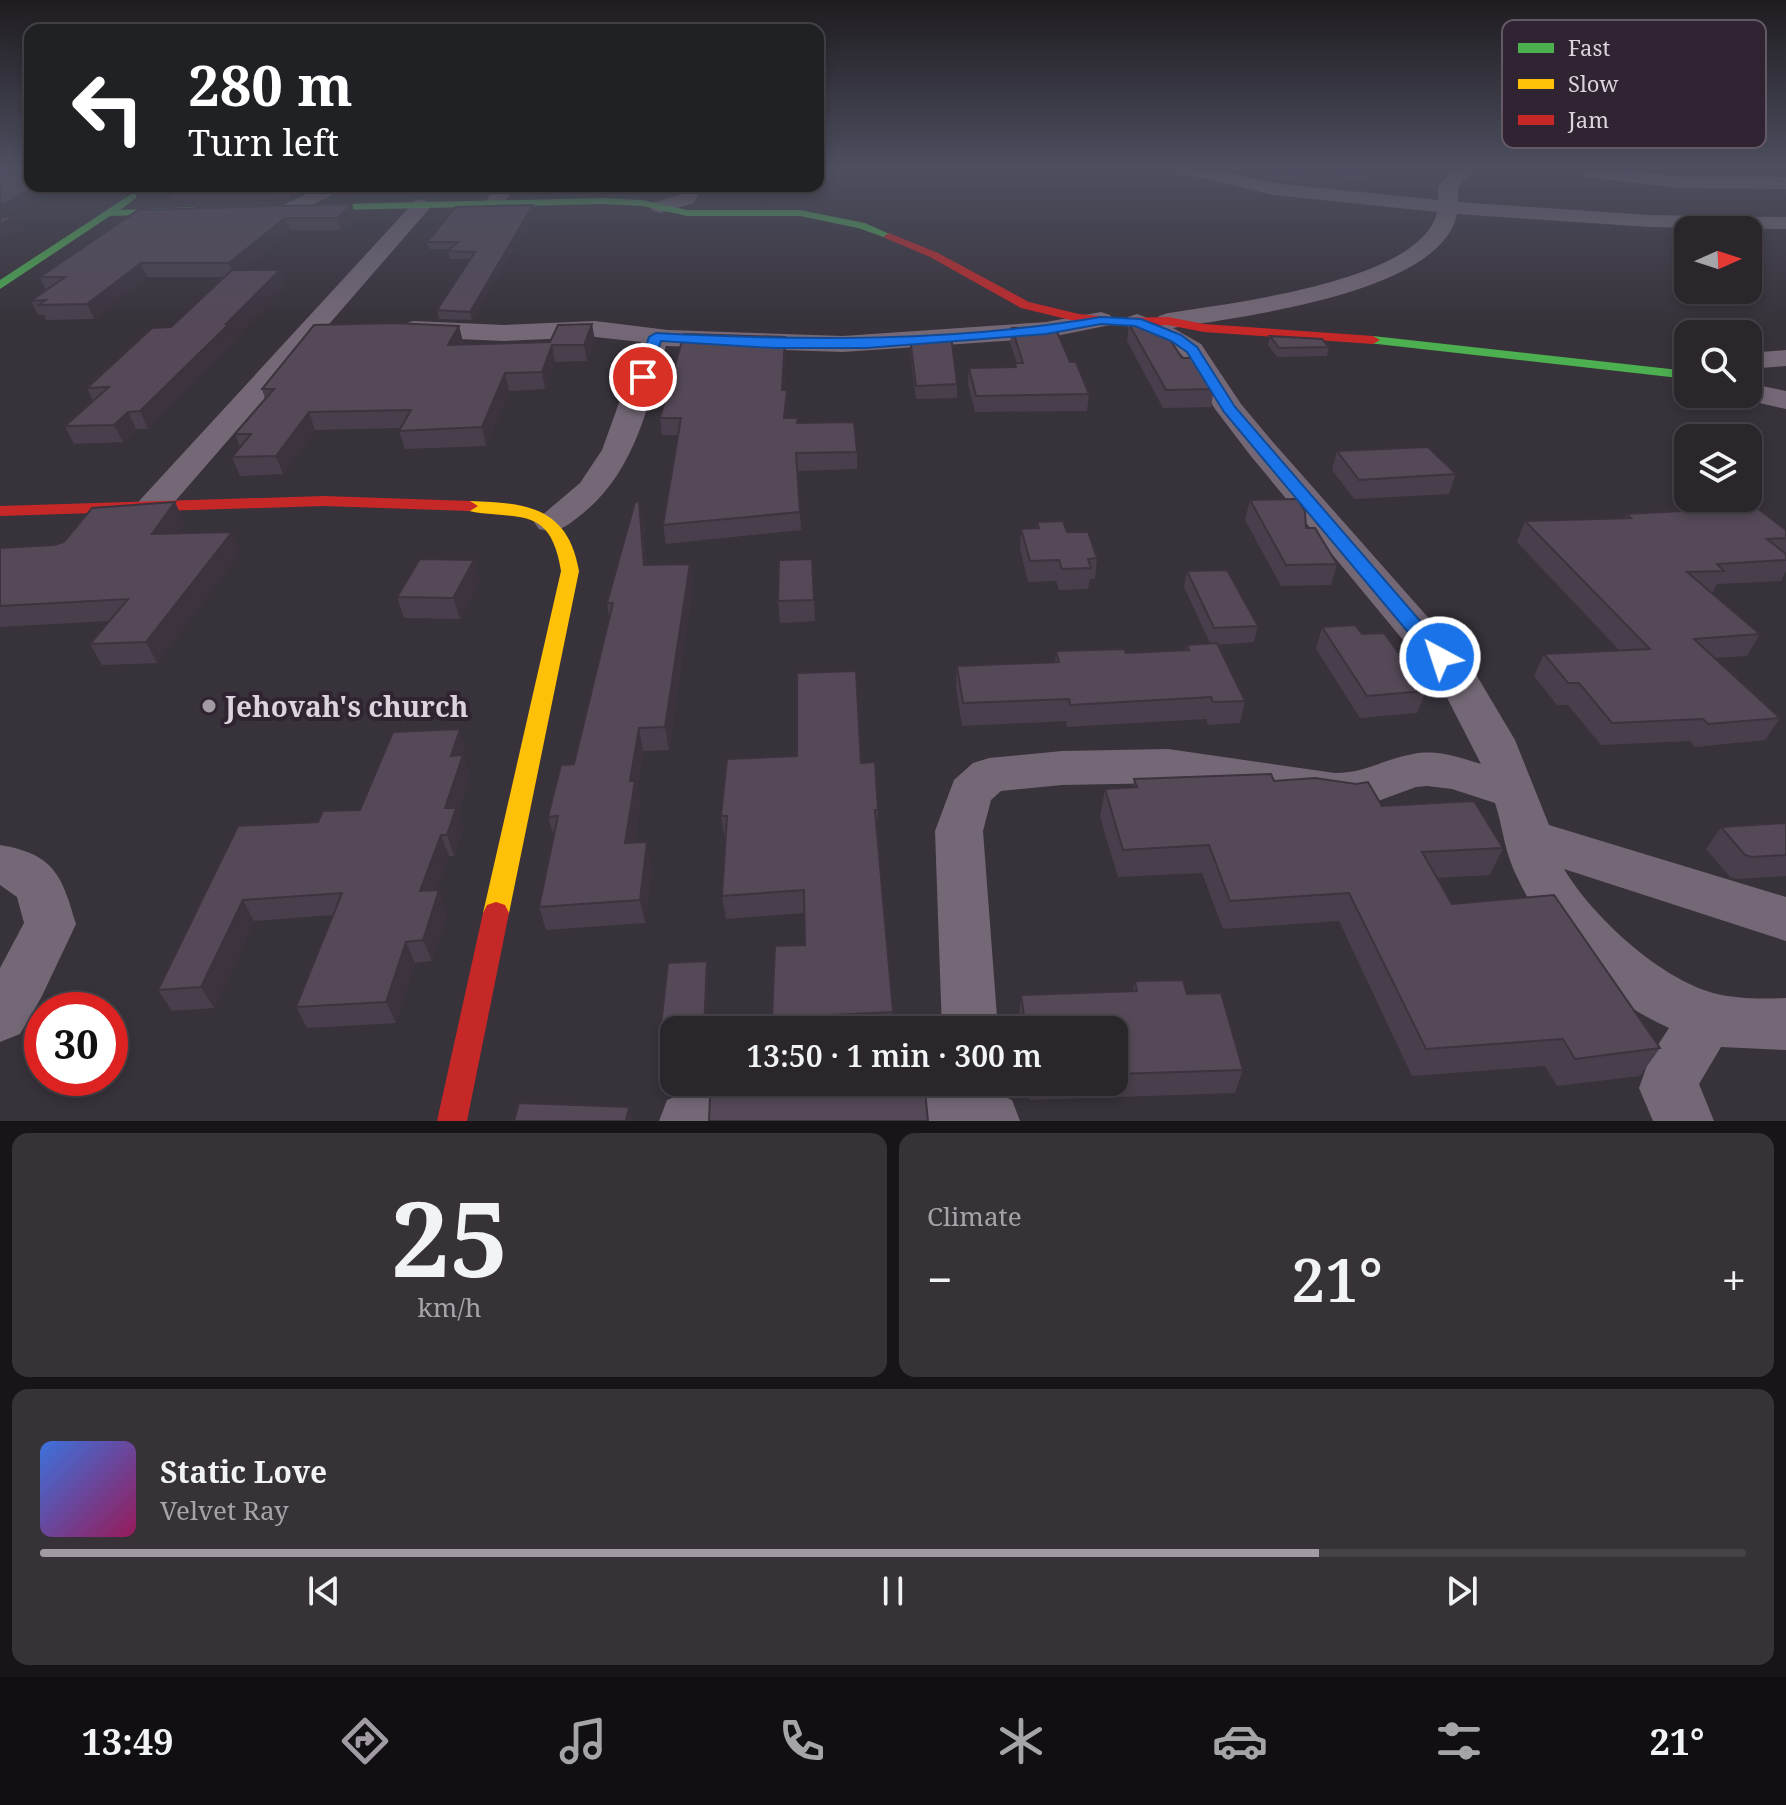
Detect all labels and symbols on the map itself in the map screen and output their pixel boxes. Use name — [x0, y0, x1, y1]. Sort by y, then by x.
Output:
legend — [1502, 20, 1766, 148]
text: Fast — [1568, 32, 1610, 62]
text: Slow — [1568, 68, 1618, 98]
text: Jam — [1567, 104, 1609, 134]
north arrow — [1674, 216, 1762, 304]
pin — [609, 343, 677, 411]
position arrow — [1398, 615, 1482, 699]
place label: Jehovah's church — [224, 687, 468, 725]
marker: Jehovah's church — [200, 697, 218, 715]
speed limit sign: 30 — [24, 992, 128, 1096]

